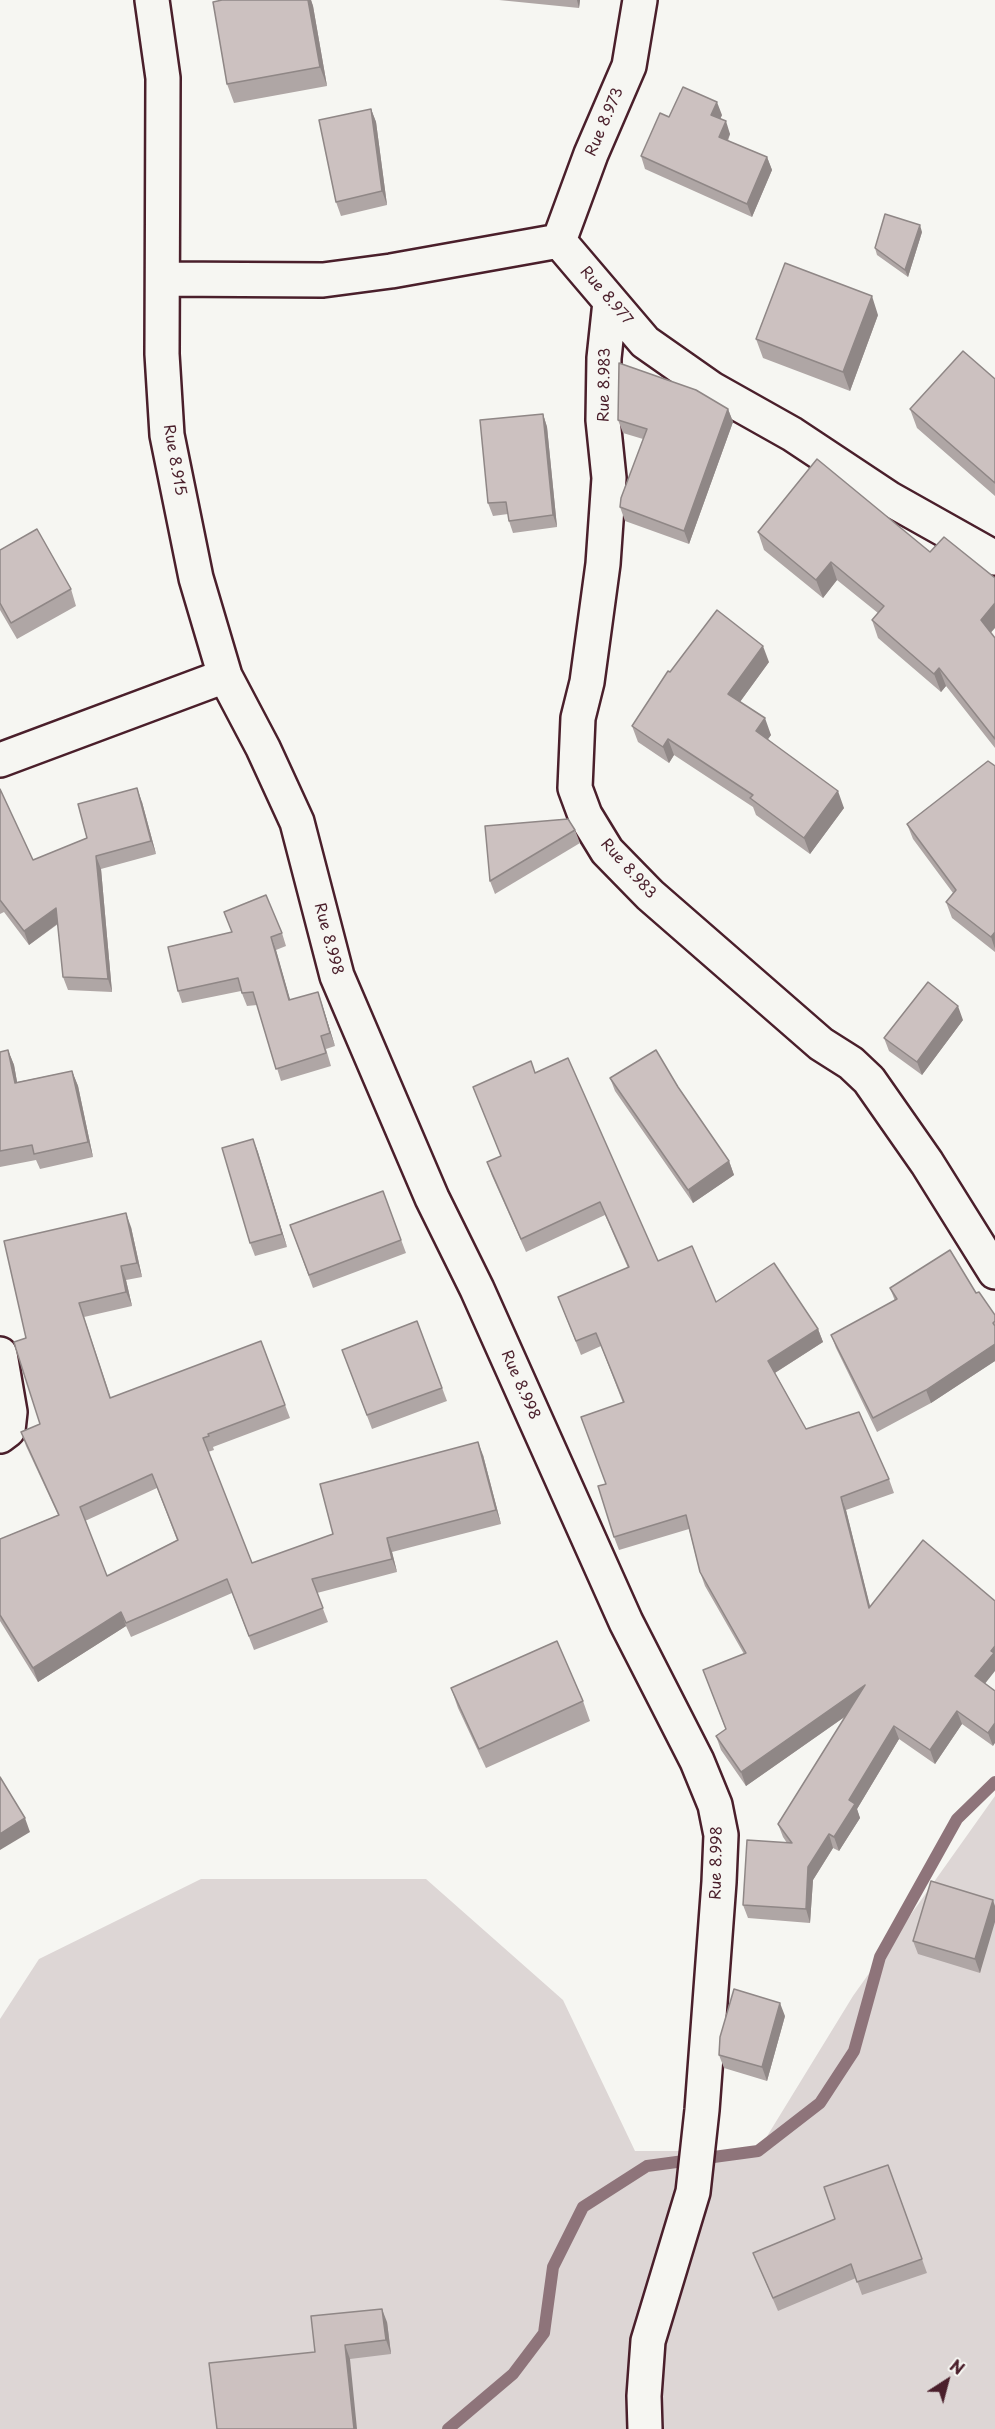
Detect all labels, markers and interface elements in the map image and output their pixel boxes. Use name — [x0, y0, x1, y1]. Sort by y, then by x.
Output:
street label: Rue 8.973 — [582, 85, 628, 159]
street label: Rue 8.977 — [576, 263, 636, 329]
street label: Rue 8.983 — [595, 348, 615, 422]
street label: Rue 8.915 — [159, 423, 189, 497]
street label: Rue 8.983 — [596, 835, 660, 903]
street label: Rue 8.998 — [310, 901, 346, 977]
street label: Rue 8.998 — [497, 1348, 543, 1422]
street label: Rue 8.998 — [707, 1826, 727, 1900]
north arrow — [917, 2351, 977, 2411]
text: N — [945, 2353, 970, 2380]

